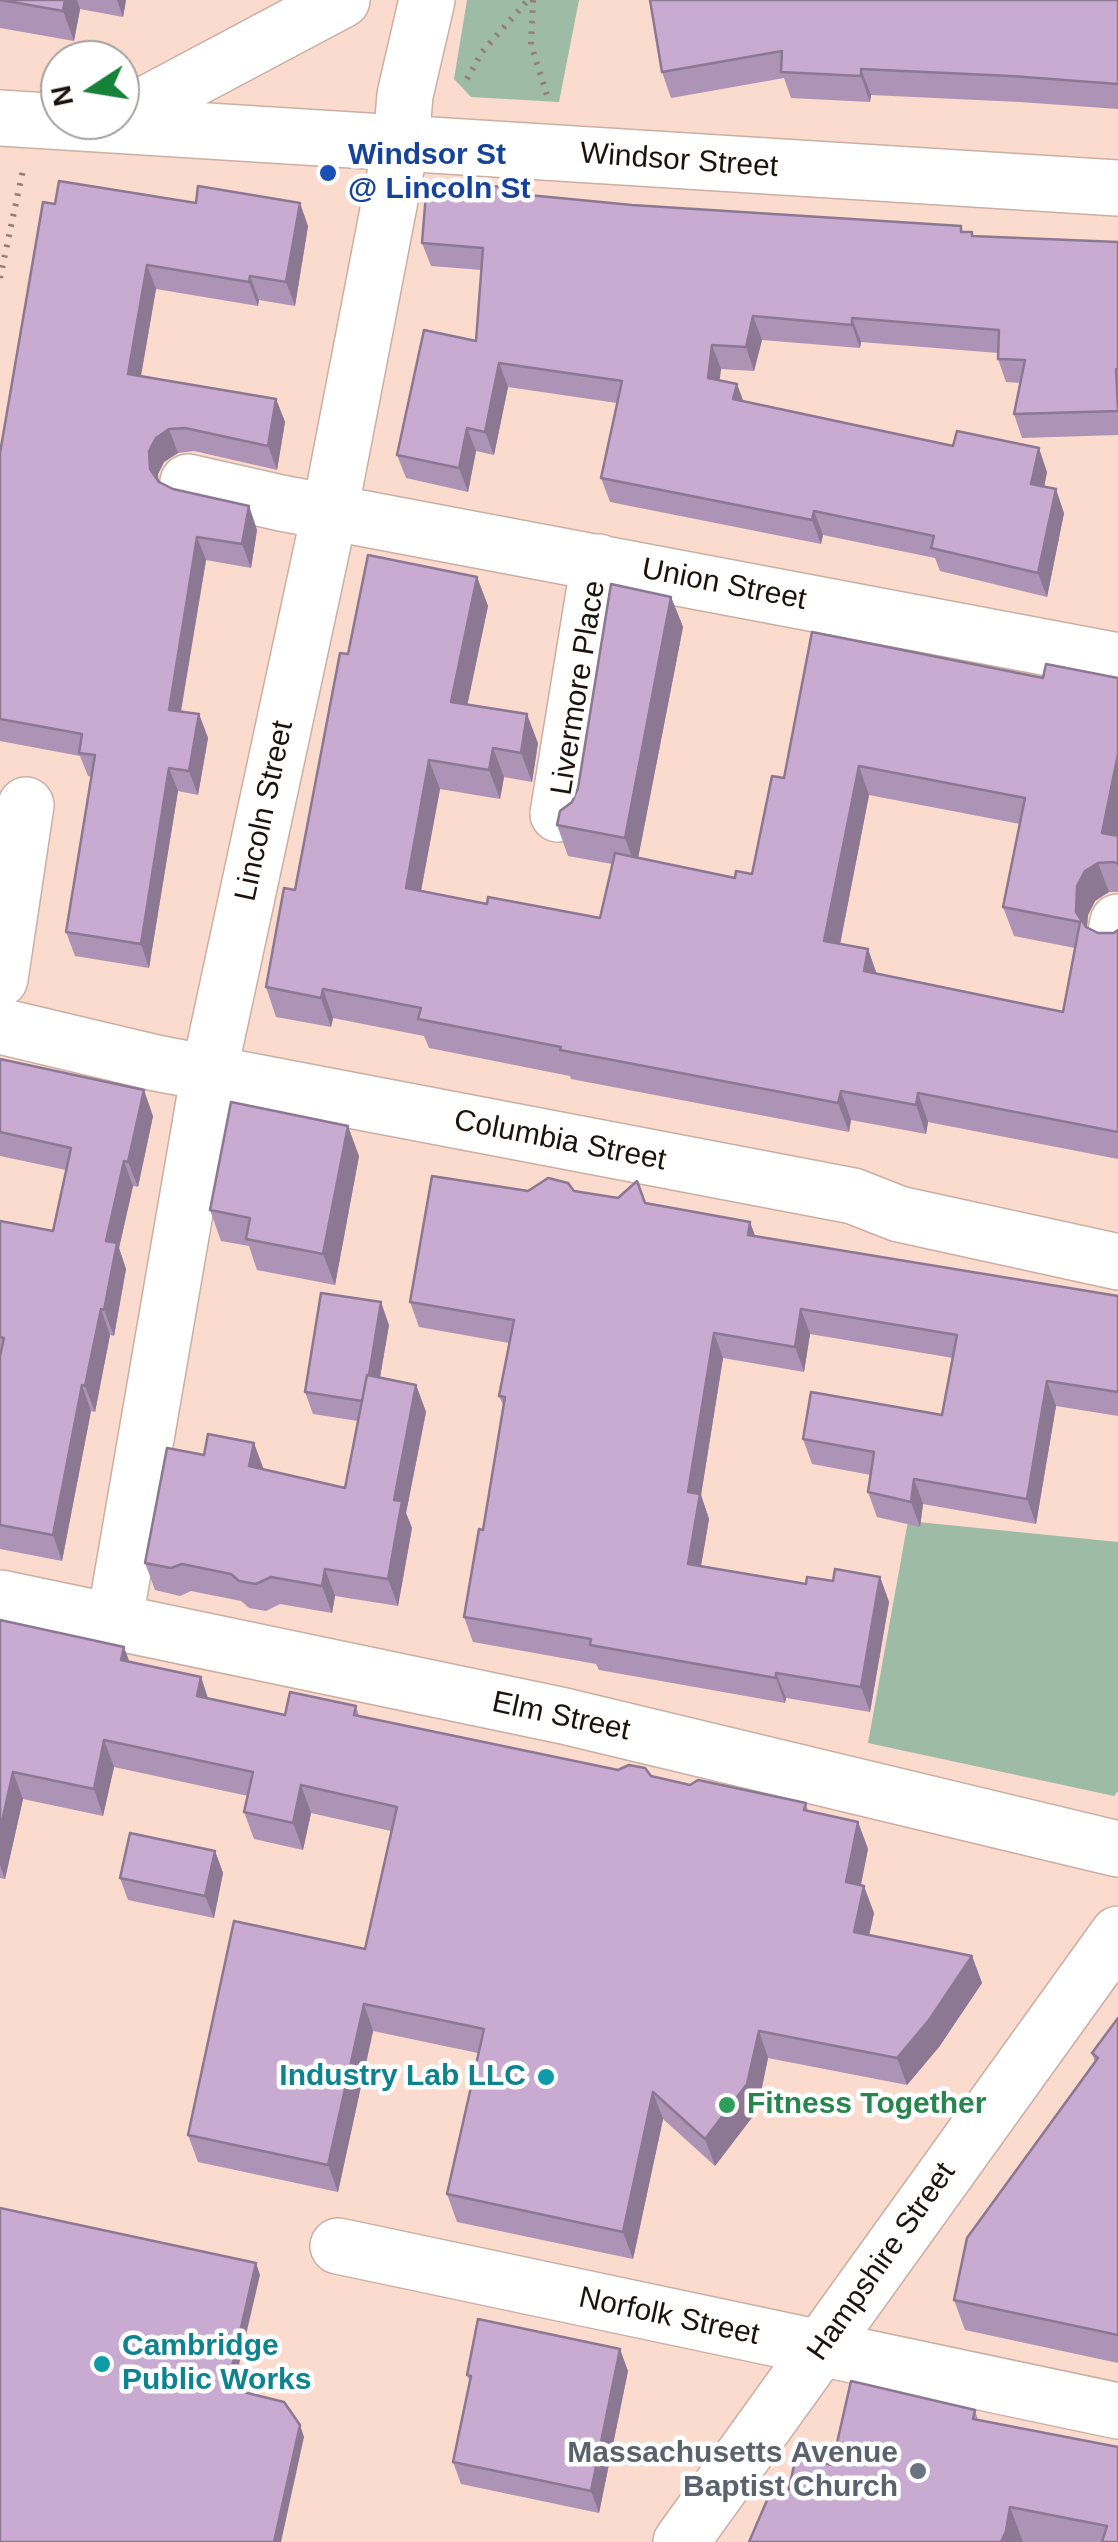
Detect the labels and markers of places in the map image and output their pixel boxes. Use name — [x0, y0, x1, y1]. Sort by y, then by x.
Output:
place label: Windsor St @ Lincoln St — [348, 138, 531, 208]
marker: Windsor St @ Lincoln St — [317, 162, 339, 184]
place label: Industry Lab LLC — [279, 2059, 526, 2095]
marker: Industry Lab LLC — [535, 2066, 557, 2088]
place label: Fitness Together — [747, 2087, 986, 2123]
marker: Fitness Together — [716, 2094, 738, 2116]
place label: Cambridge Public Works — [122, 2329, 311, 2400]
marker: Cambridge Public Works — [91, 2353, 113, 2375]
place label: Massachusetts Avenue Baptist Church — [567, 2436, 898, 2506]
marker: Massachusetts Avenue Baptist Church — [907, 2460, 929, 2482]

